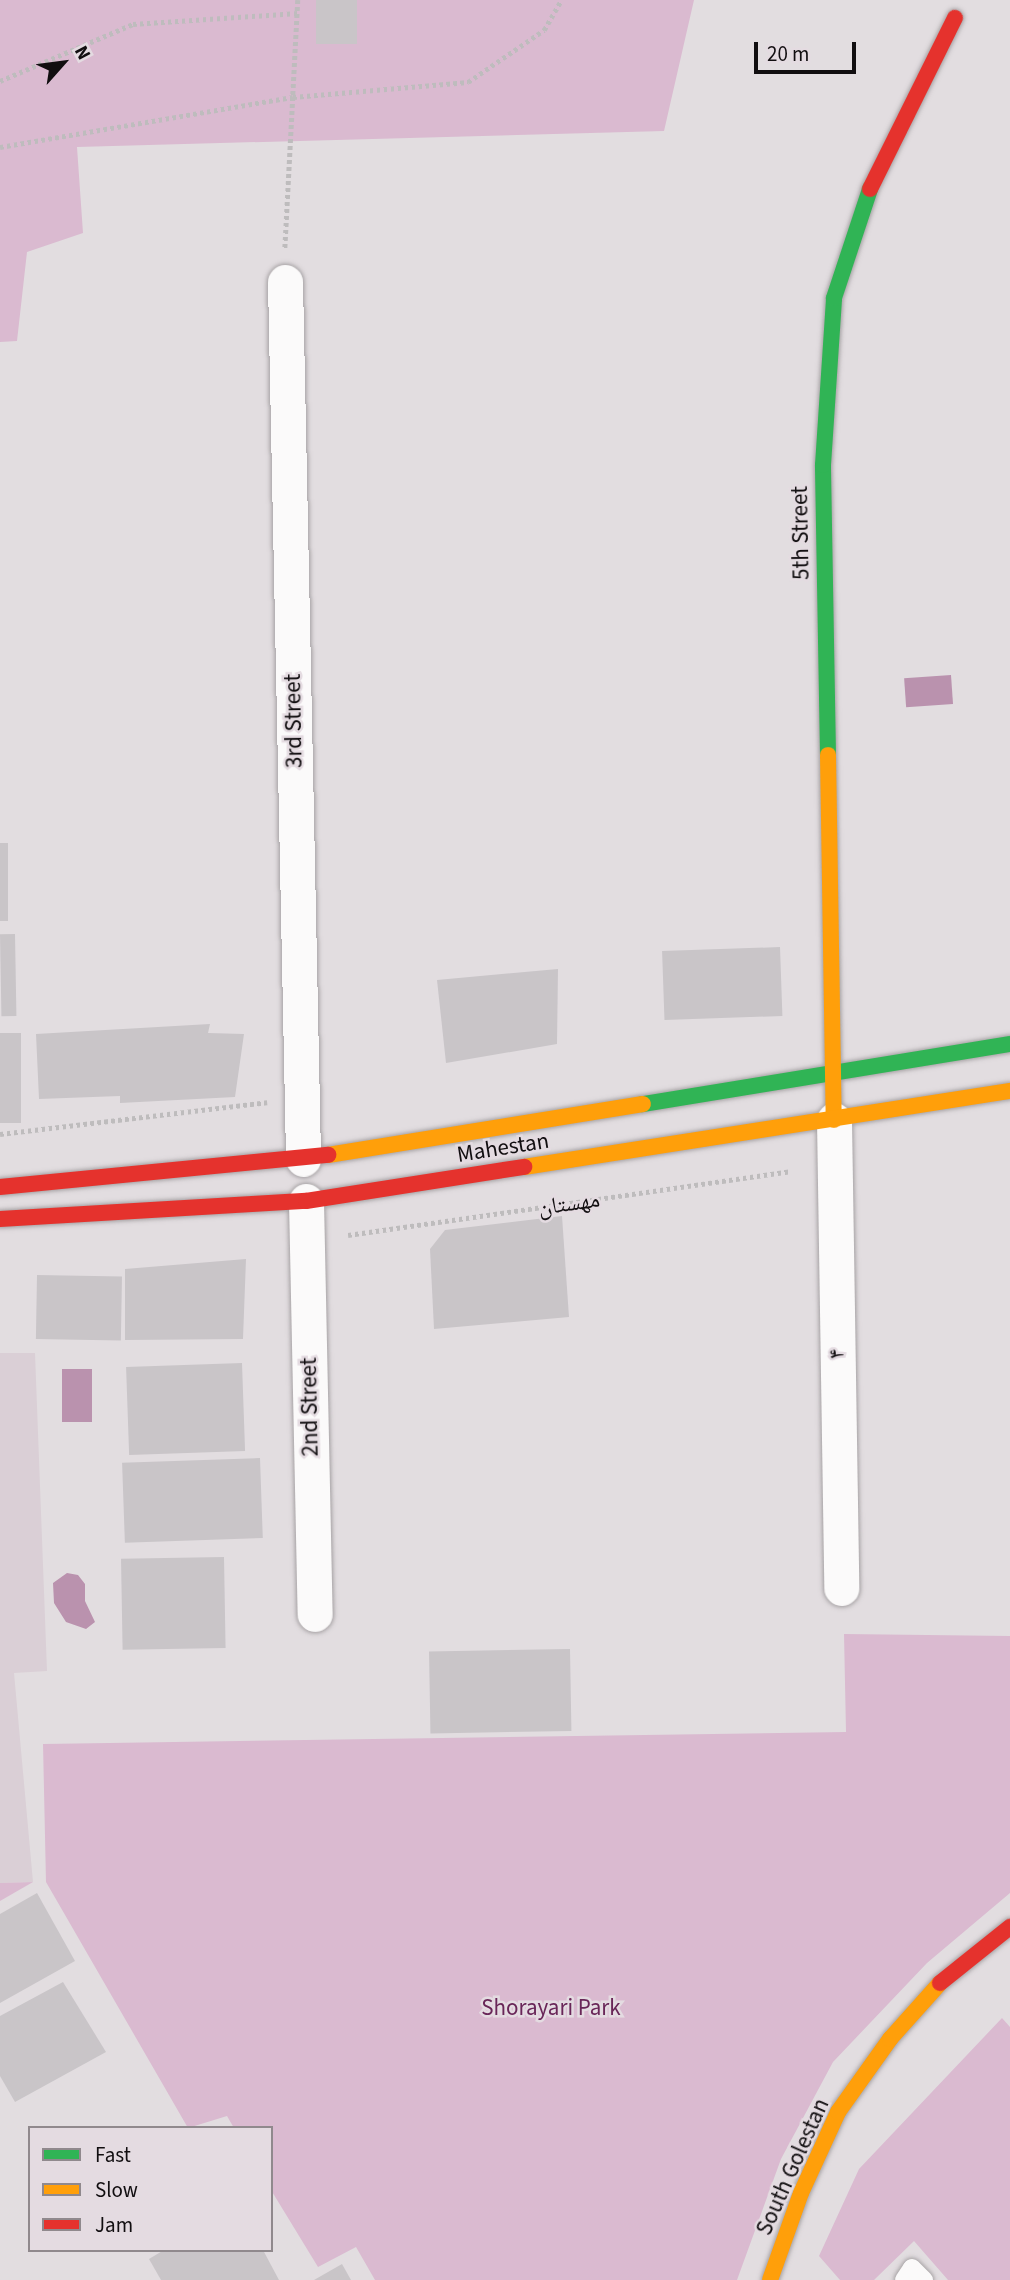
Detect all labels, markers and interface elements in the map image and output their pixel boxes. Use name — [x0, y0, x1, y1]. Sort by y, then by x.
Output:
north arrow — [28, 28, 98, 98]
scale bar — [758, 28, 860, 72]
text: 20 m — [767, 39, 809, 69]
text: N — [67, 41, 97, 65]
street label: 5th Street — [786, 486, 816, 580]
street label: 3rd Street — [279, 674, 309, 768]
street label: Mahestan — [455, 1127, 551, 1169]
street label: مهستان — [536, 1186, 602, 1222]
street label: ۴ — [823, 1349, 851, 1359]
street label: 2nd Street — [295, 1357, 325, 1457]
park label: Shorayari Park — [481, 1994, 621, 2022]
street label: South Golestan — [751, 2094, 835, 2240]
legend — [28, 2126, 273, 2252]
text: Fast — [95, 2140, 131, 2170]
text: Slow — [95, 2175, 138, 2205]
text: Jam — [95, 2210, 133, 2240]

